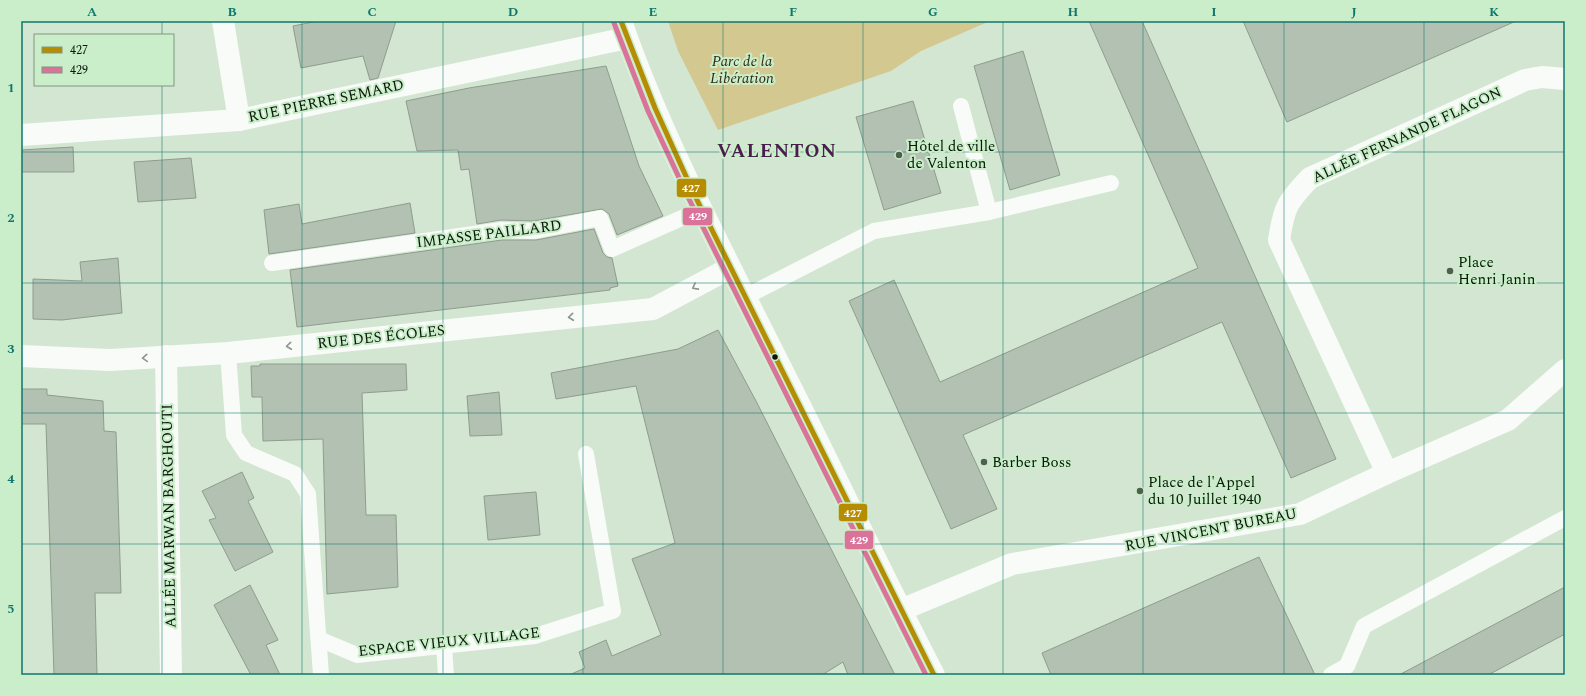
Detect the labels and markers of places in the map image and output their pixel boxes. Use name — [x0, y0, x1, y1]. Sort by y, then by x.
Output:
place label: Hôtel de ville de Valenton — [907, 135, 995, 175]
marker: Hôtel de ville de Valenton — [894, 150, 904, 160]
place label: Place Henri Janin — [1458, 251, 1536, 291]
marker: Place Henri Janin — [1445, 266, 1455, 276]
unlabelled marker — [770, 352, 780, 362]
place label: Barber Boss — [992, 451, 1072, 474]
marker: Barber Boss — [979, 457, 989, 467]
place label: Place de l'Appel du 10 Juillet 1940 — [1148, 471, 1261, 511]
marker: Place de l'Appel du 10 Juillet 1940 — [1135, 486, 1145, 496]

